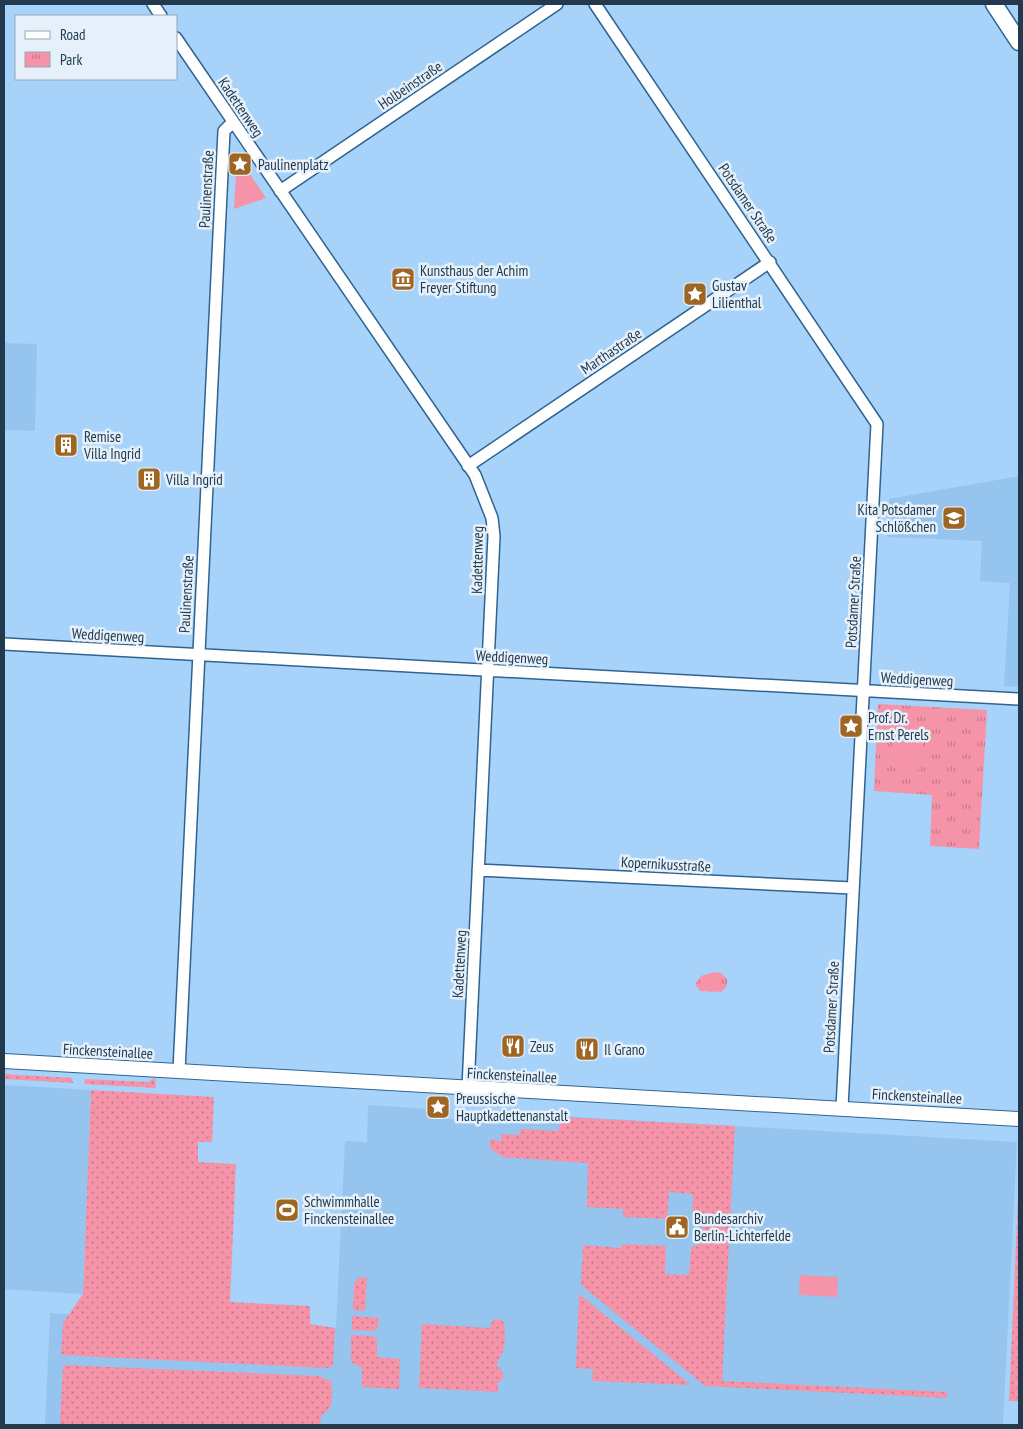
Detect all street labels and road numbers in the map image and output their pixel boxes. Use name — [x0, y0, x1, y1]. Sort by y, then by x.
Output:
street label: Holbeinstraße — [374, 57, 446, 113]
street label: Kadettenweg — [214, 74, 268, 140]
street label: Paulinenstraße — [194, 150, 218, 228]
street label: Potsdamer Straße — [714, 160, 782, 246]
street label: Marthastraße — [577, 324, 645, 378]
street label: Kadettenweg — [467, 526, 487, 594]
street label: Paulinenstraße — [174, 555, 198, 633]
street label: Potsdamer Straße — [841, 556, 865, 648]
street label: Weddigenweg — [71, 624, 145, 646]
street label: Weddigenweg — [475, 646, 549, 668]
street label: Weddigenweg — [880, 668, 954, 690]
street label: Kopernikusstraße — [620, 852, 712, 876]
street label: Kadettenweg — [448, 930, 470, 998]
street label: Potsdamer Straße — [819, 961, 843, 1053]
street label: Finckensteinallee — [62, 1039, 154, 1063]
street label: Finckensteinallee — [466, 1063, 558, 1087]
street label: Finckensteinallee — [871, 1084, 963, 1108]

